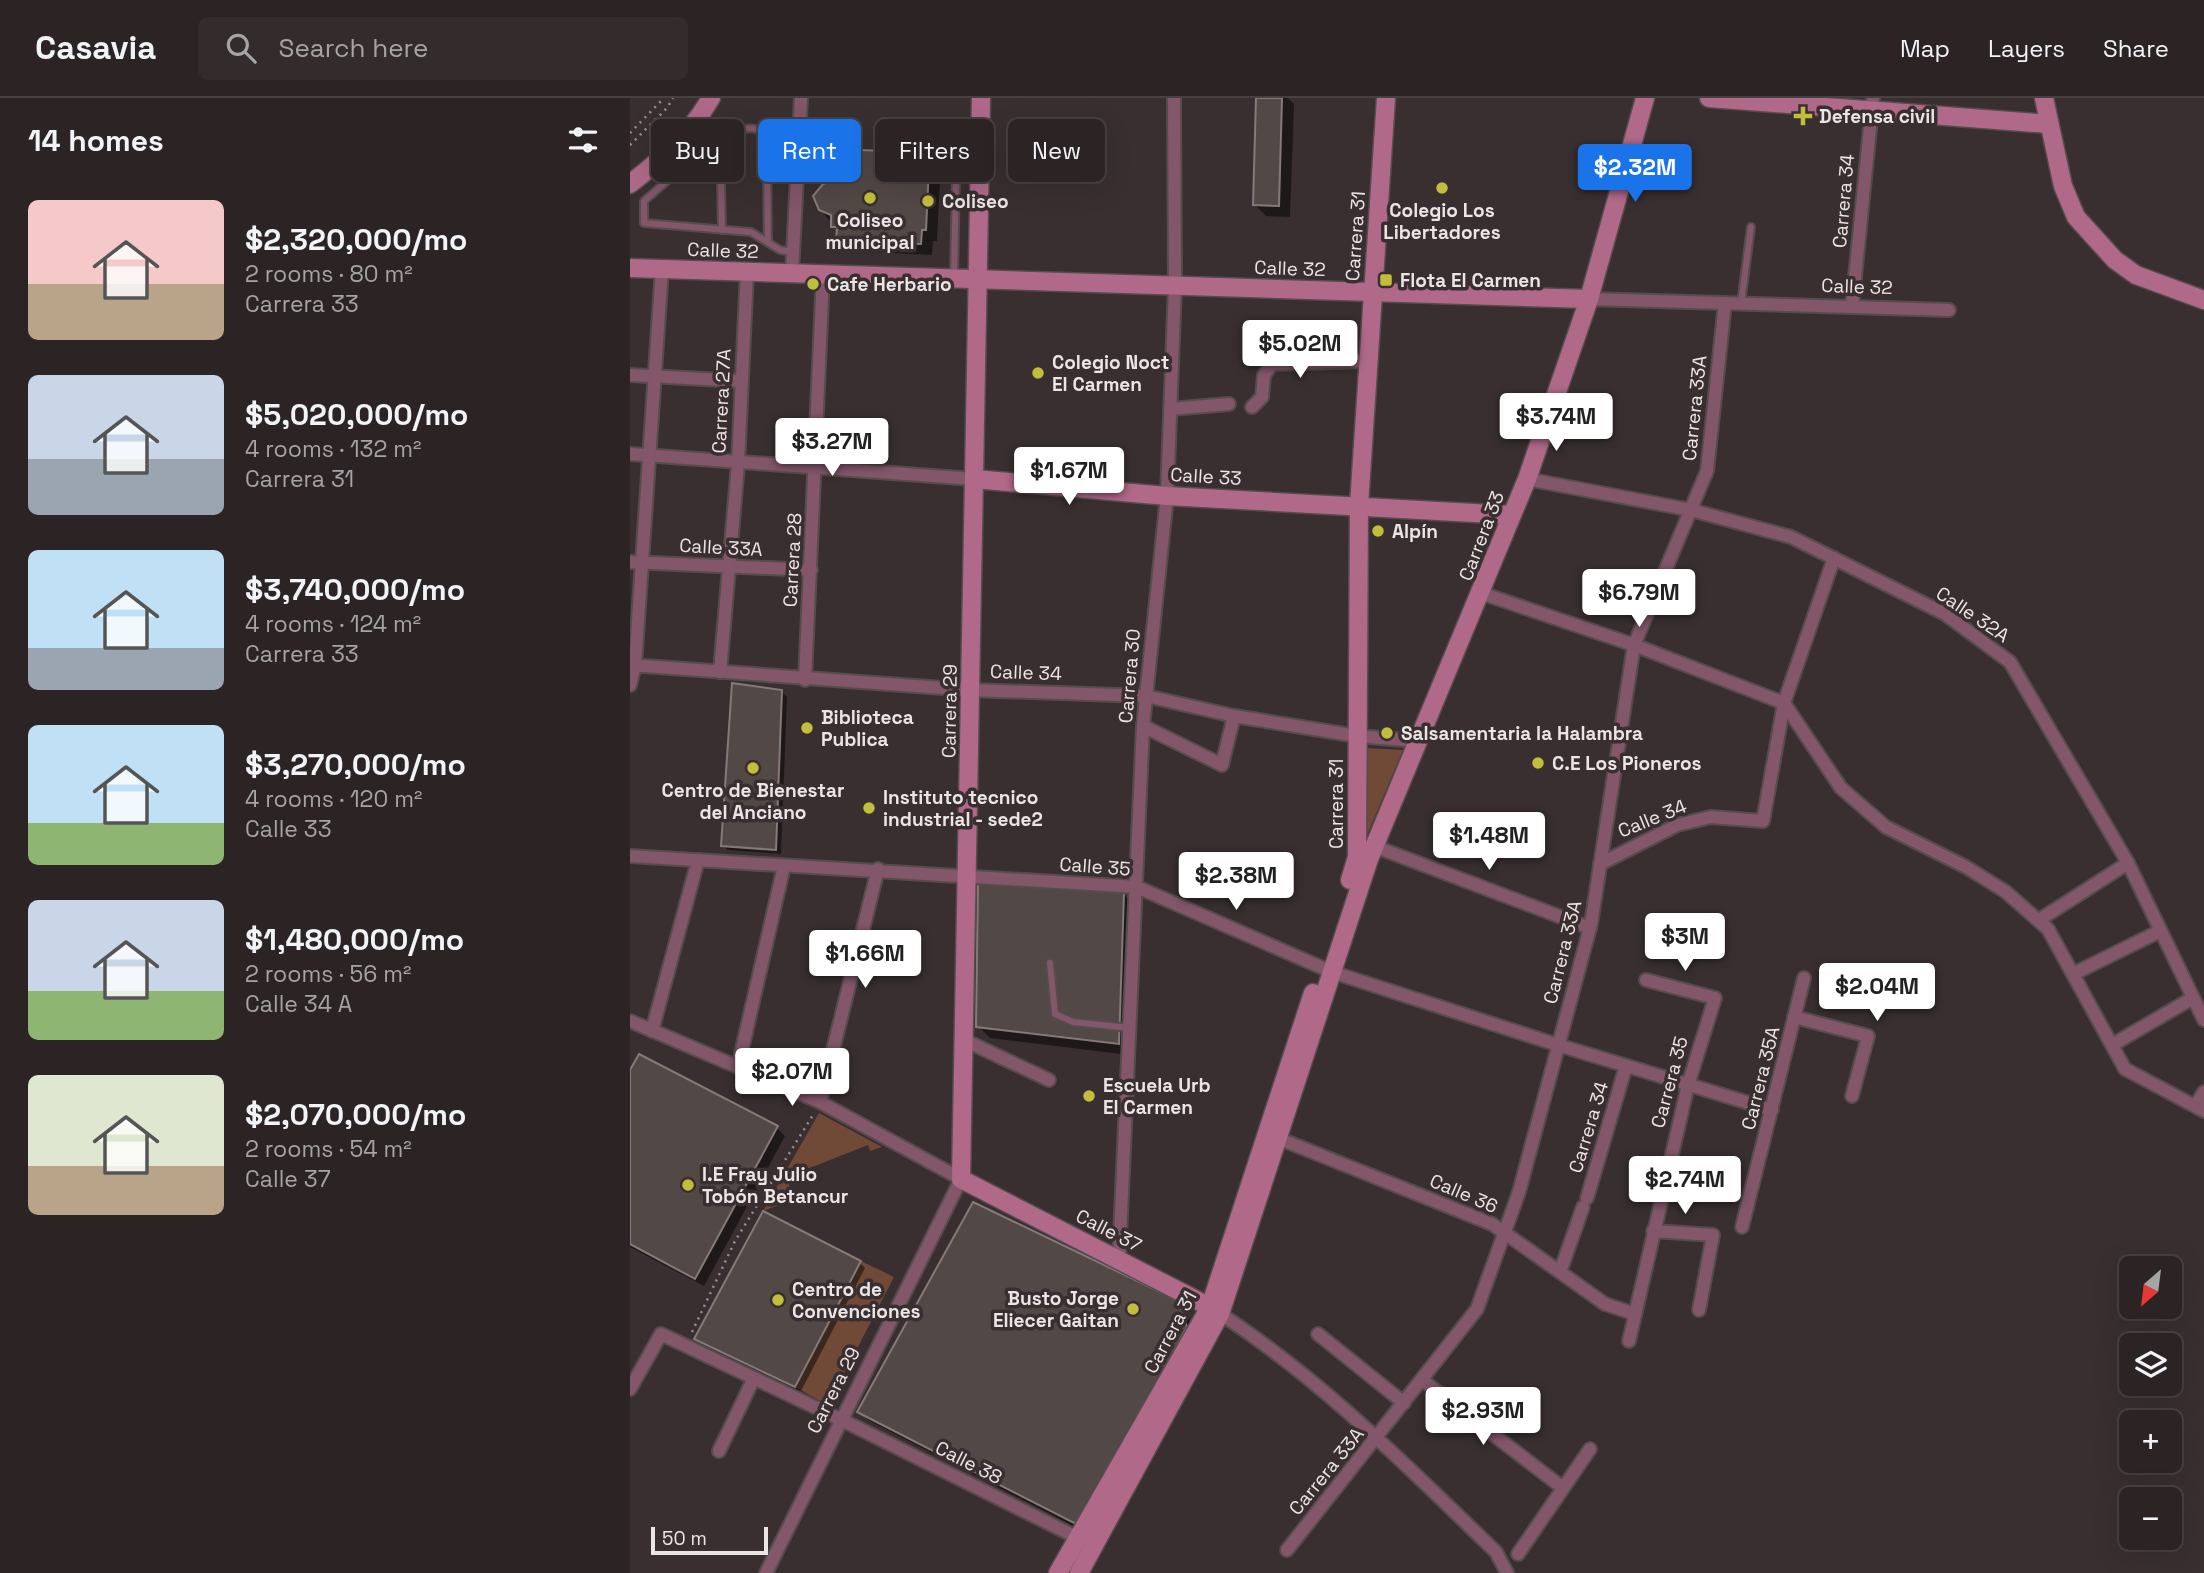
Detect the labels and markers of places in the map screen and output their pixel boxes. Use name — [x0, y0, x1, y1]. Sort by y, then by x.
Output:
place label: Defensa civil — [1819, 104, 1935, 129]
marker: Defensa civil — [1793, 106, 1813, 126]
pin: $2.32M — [1578, 144, 1692, 204]
marker: Colegio Los Libertadores — [1434, 180, 1450, 196]
place label: Coliseo — [942, 189, 1009, 214]
marker: Coliseo municipal — [862, 190, 878, 206]
marker: Coliseo — [920, 193, 936, 209]
place label: Colegio Los Libertadores — [1383, 198, 1501, 245]
place label: Coliseo municipal — [826, 208, 914, 255]
place label: Flota El Carmen — [1400, 268, 1541, 293]
place label: Cafe Herbario — [827, 272, 952, 297]
marker: Flota El Carmen — [1378, 272, 1394, 288]
marker: Cafe Herbario — [805, 276, 821, 292]
pin: $5.02M — [1243, 320, 1357, 380]
place label: Colegio Noct El Carmen — [1052, 350, 1169, 397]
marker: Colegio Noct El Carmen — [1030, 365, 1046, 381]
pin: $3.74M — [1499, 394, 1613, 453]
pin: $3.27M — [775, 418, 889, 478]
pin: $1.67M — [1012, 448, 1126, 507]
place label: Alpín — [1392, 519, 1438, 544]
marker: Alpín — [1370, 523, 1386, 539]
pin: $6.79M — [1582, 570, 1696, 629]
place label: Biblioteca Publica — [821, 705, 914, 752]
marker: Biblioteca Publica — [799, 720, 815, 736]
place label: Salsamentaria la Halambra — [1401, 721, 1643, 746]
marker: Salsamentaria la Halambra — [1379, 725, 1395, 741]
place label: C.E Los Pioneros — [1552, 751, 1702, 776]
marker: C.E Los Pioneros — [1530, 755, 1546, 771]
marker: Centro de Bienestar del Anciano — [745, 760, 761, 776]
place label: Centro de Bienestar del Anciano — [661, 778, 845, 825]
place label: Instituto tecnico industrial - sede2 — [883, 785, 1043, 832]
marker: Instituto tecnico industrial - sede2 — [861, 800, 877, 816]
pin: $1.48M — [1432, 812, 1546, 872]
pin: $2.38M — [1179, 852, 1293, 912]
pin: $3M — [1651, 914, 1719, 973]
pin: $1.66M — [808, 930, 922, 990]
pin: $2.04M — [1820, 964, 1934, 1023]
pin: $2.07M — [735, 1048, 849, 1108]
place label: Escuela Urb El Carmen — [1103, 1073, 1211, 1120]
marker: Escuela Urb El Carmen — [1081, 1088, 1097, 1104]
pin: $2.74M — [1628, 1156, 1742, 1216]
place label: I.E Fray Julio Tobón Betancur — [702, 1162, 848, 1209]
marker: I.E Fray Julio Tobón Betancur — [680, 1177, 696, 1193]
place label: Centro de Convenciones — [792, 1277, 921, 1324]
place label: Busto Jorge Eliecer Gaitan — [993, 1286, 1119, 1333]
marker: Centro de Convenciones — [770, 1292, 786, 1308]
marker: Busto Jorge Eliecer Gaitan — [1125, 1301, 1141, 1317]
pin: $2.93M — [1426, 1388, 1540, 1447]

